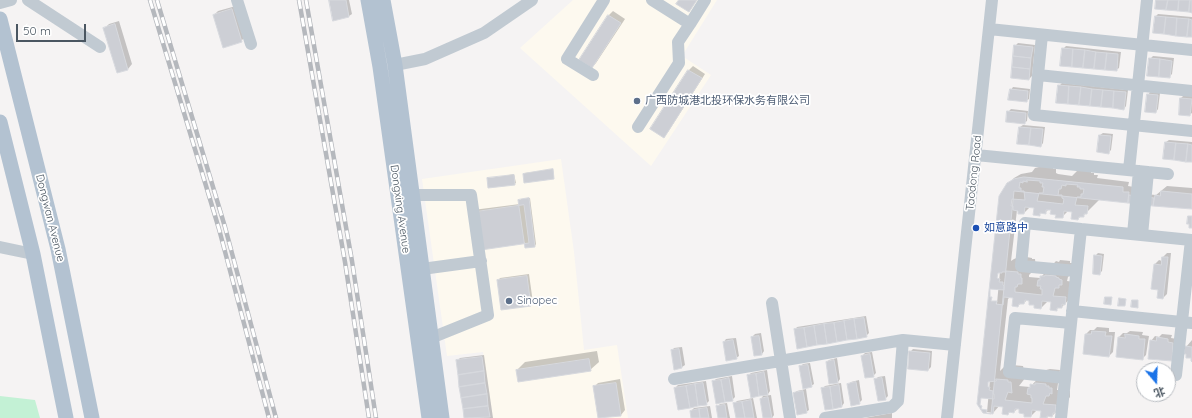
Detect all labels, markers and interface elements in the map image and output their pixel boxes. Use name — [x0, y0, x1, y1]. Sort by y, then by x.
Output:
scale bar — [18, 16, 88, 42]
text: 50 m — [23, 23, 51, 38]
place label: 广西防城港北投环保水务有限公司 — [645, 94, 810, 108]
marker: 广西防城港北投环保水务有限公司 — [632, 96, 642, 106]
street label: Taodong Road — [963, 135, 985, 211]
street label: Dongxing Avenue — [387, 164, 413, 254]
street label: Dongwan Avenue — [33, 173, 67, 263]
place label: 如意路中 — [984, 221, 1028, 235]
marker: 如意路中 — [971, 223, 981, 233]
place label: Sinopec — [517, 294, 557, 308]
marker: Sinopec — [504, 296, 514, 306]
north arrow — [1136, 362, 1176, 402]
text: 北 — [1152, 384, 1167, 401]

